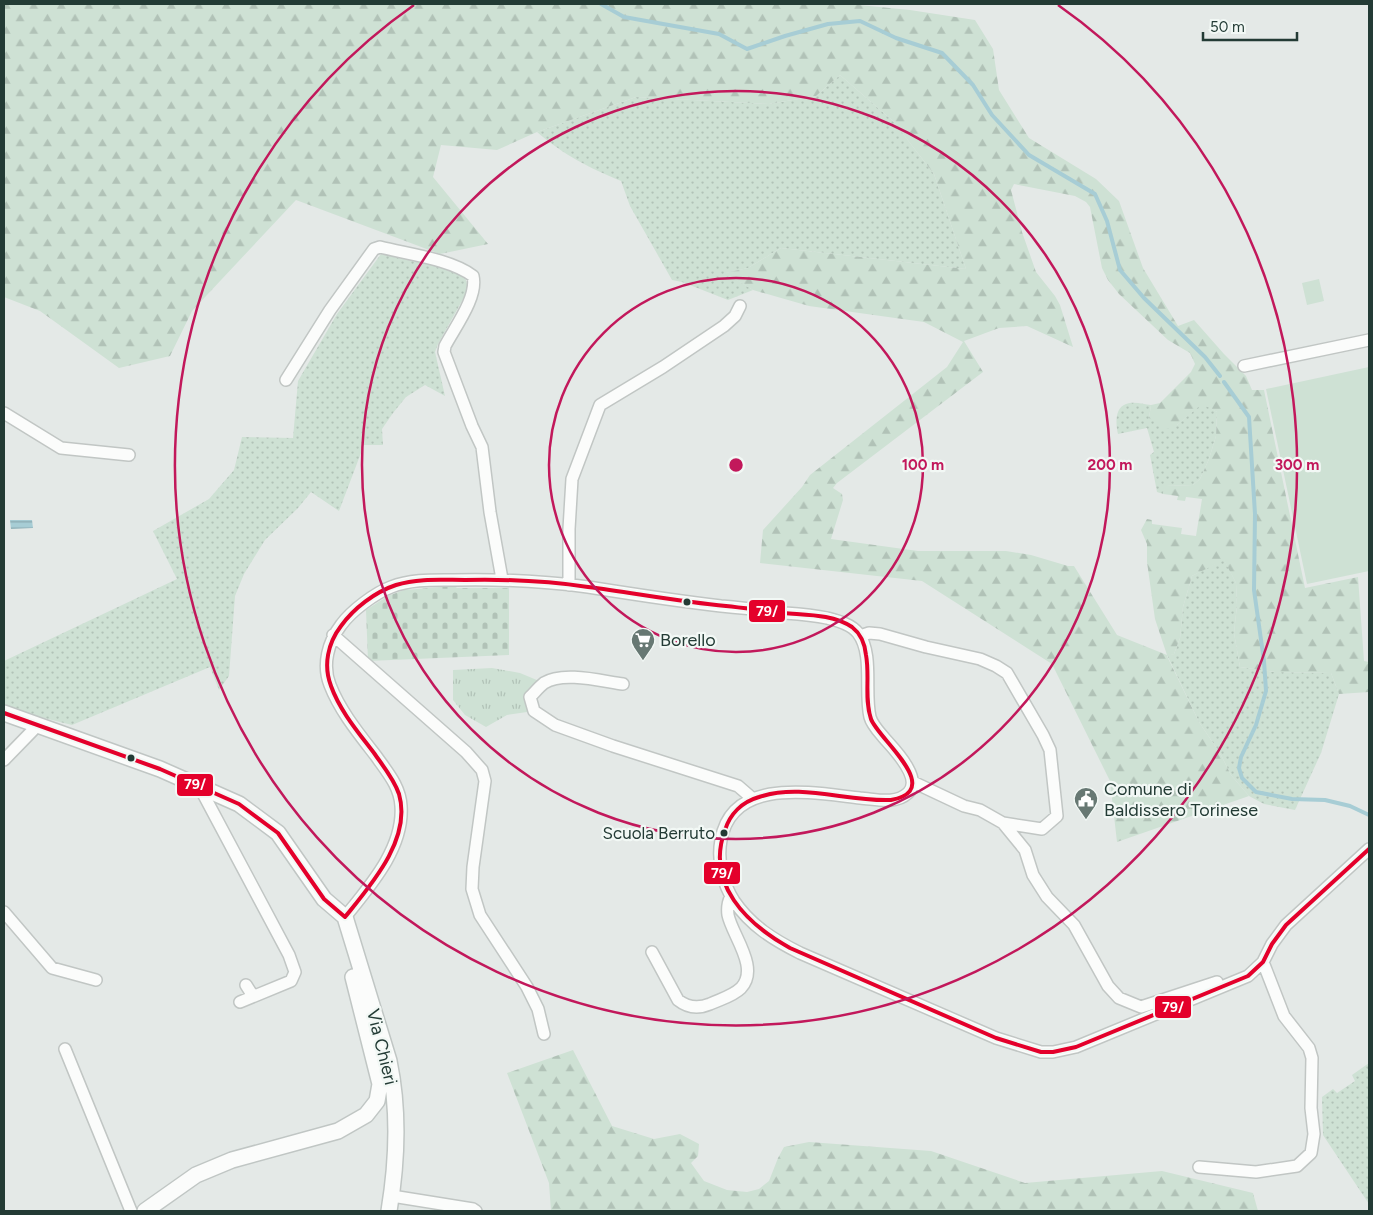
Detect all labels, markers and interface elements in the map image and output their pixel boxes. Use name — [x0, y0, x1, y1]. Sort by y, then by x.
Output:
scale bar — [1203, 10, 1297, 42]
text: 50 m — [1210, 18, 1245, 36]
centre of rings — [727, 456, 745, 474]
text: 100 m — [902, 456, 944, 474]
text: 200 m — [1088, 456, 1132, 474]
text: 300 m — [1275, 456, 1319, 474]
unlabelled marker — [682, 597, 692, 607]
line badge: 79/ — [748, 599, 786, 623]
text: 79/ — [756, 603, 778, 620]
supermarket icon: Borello — [630, 627, 656, 661]
place label: Borello — [660, 629, 716, 651]
unlabelled marker — [126, 753, 136, 763]
line badge: 79/ — [176, 773, 214, 797]
text: 79/ — [184, 776, 206, 793]
place label: Comune di Baldissero Torinese — [1104, 778, 1258, 821]
public building icon: Comune di Baldissero Torinese — [1073, 786, 1099, 820]
place label: Scuola Berruto — [603, 823, 715, 843]
marker: Scuola Berruto — [719, 828, 729, 838]
line badge: 79/ — [703, 861, 741, 885]
text: 79/ — [711, 865, 733, 882]
line badge: 79/ — [1154, 995, 1192, 1019]
text: 79/ — [1162, 999, 1184, 1016]
street label: Via Chieri — [362, 1007, 402, 1087]

